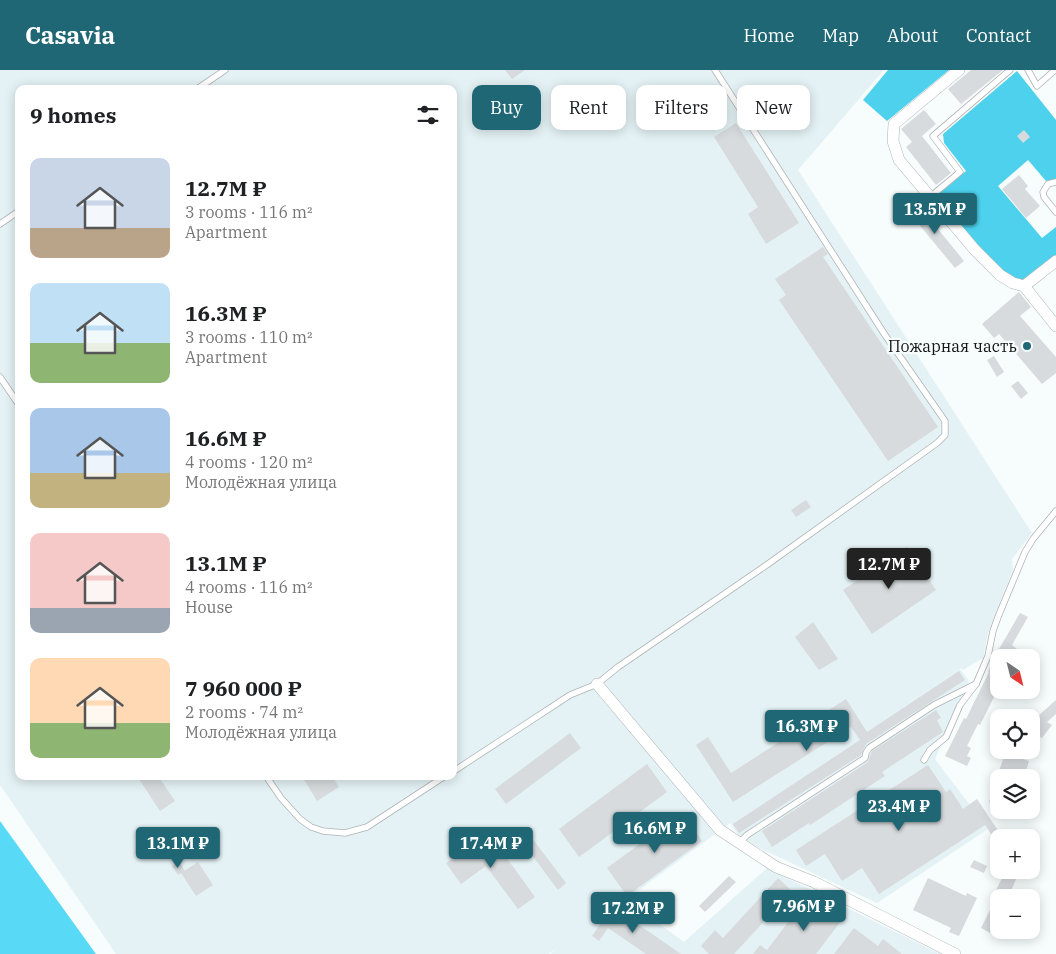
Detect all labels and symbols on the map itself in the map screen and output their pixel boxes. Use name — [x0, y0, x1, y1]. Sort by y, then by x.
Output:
pin: 13.5M ₽ — [889, 192, 981, 235]
place label: Пожарная часть — [888, 336, 1017, 356]
marker: Пожарная часть — [1021, 340, 1033, 352]
pin: 12.7M ₽ — [843, 548, 935, 590]
north arrow — [990, 649, 1040, 699]
pin: 16.3M ₽ — [761, 710, 853, 752]
pin: 23.4M ₽ — [853, 790, 945, 832]
pin: 16.6M ₽ — [609, 812, 701, 854]
pin: 13.1M ₽ — [132, 826, 224, 869]
pin: 17.4M ₽ — [445, 826, 537, 869]
pin: 7.96M ₽ — [758, 890, 850, 932]
pin: 17.2M ₽ — [587, 892, 679, 934]

